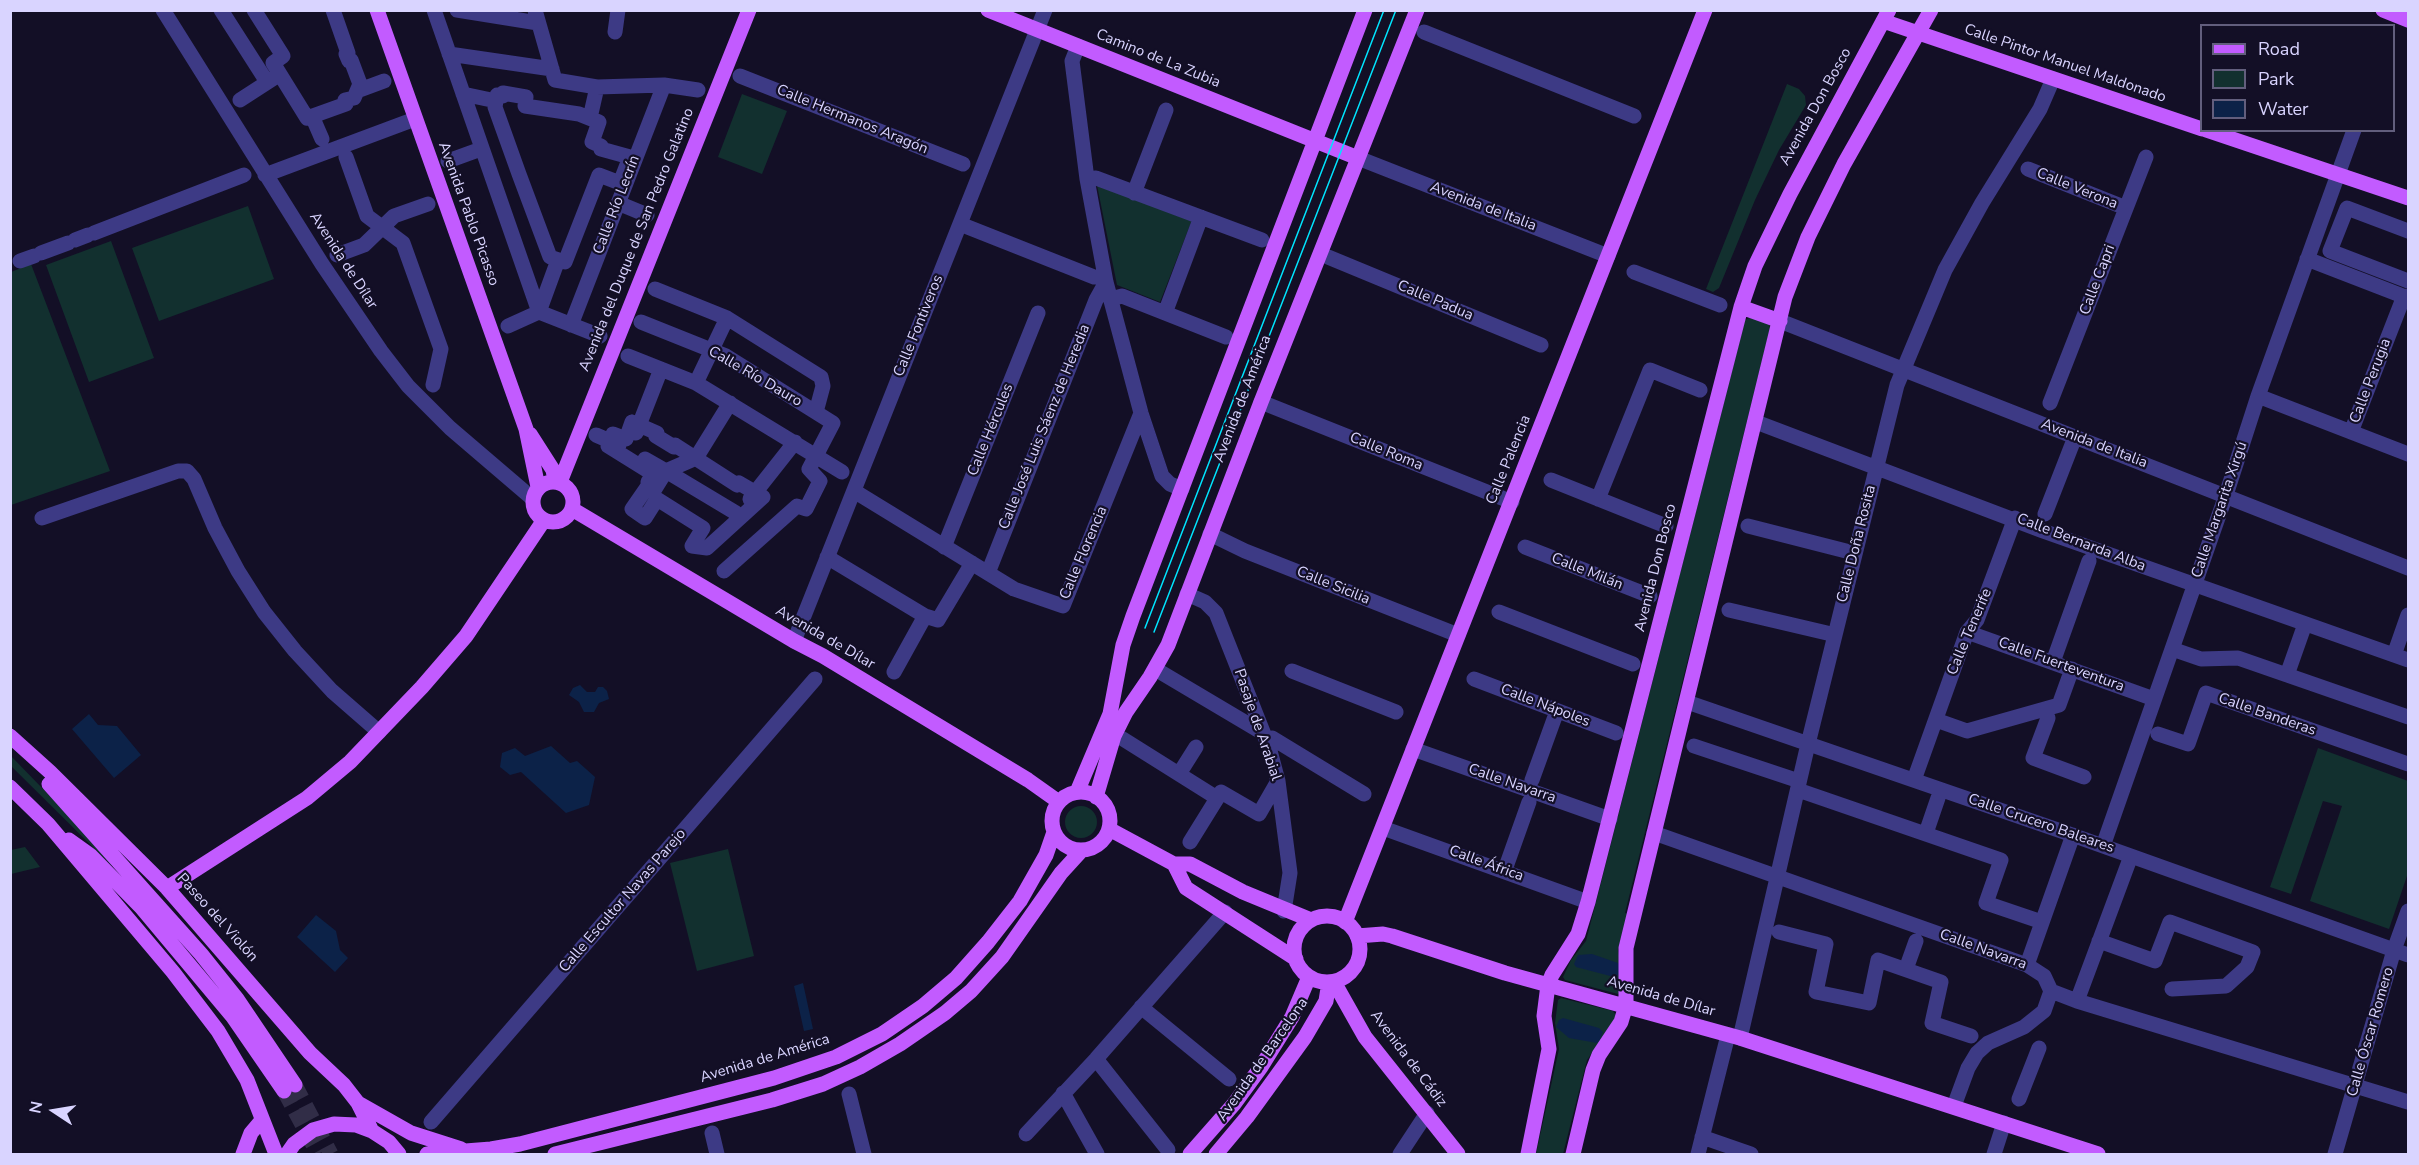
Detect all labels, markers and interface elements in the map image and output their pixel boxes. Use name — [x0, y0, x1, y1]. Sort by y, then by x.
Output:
street label: Calle Pintor Manuel Maldonado — [1962, 21, 2168, 107]
legend — [2200, 24, 2395, 132]
street label: Camino de La Zubia — [1093, 26, 1223, 92]
text: Road — [2258, 37, 2300, 61]
street label: Avenida Don Bosco — [1776, 45, 1856, 169]
text: Park — [2258, 67, 2294, 91]
street label: Calle Hermanos Aragón — [774, 81, 930, 159]
text: Water — [2258, 97, 2309, 121]
street label: Avenida del Duque de San Pedro Galatino — [576, 106, 698, 374]
street label: Avenida Pablo Picasso — [434, 140, 502, 288]
street label: Calle Río Lecrín — [590, 153, 644, 257]
street label: Calle Verona — [2034, 165, 2120, 213]
street label: Avenida de Italia — [1427, 178, 1539, 236]
street label: Avenida de Dílar — [305, 209, 381, 313]
street label: Calle Capri — [2076, 242, 2120, 318]
street label: Calle Fontiveros — [890, 272, 948, 380]
street label: Calle Padua — [1394, 277, 1476, 325]
street label: Calle José Luis Sáenz de Heredia — [996, 322, 1094, 532]
street label: Avenida de América — [1210, 333, 1276, 465]
street label: Calle Perugia — [2347, 336, 2395, 426]
street label: Calle Río Dauro — [705, 343, 805, 411]
street label: Calle Hércules — [964, 381, 1018, 479]
street label: Calle Palencia — [1483, 413, 1535, 507]
street label: Avenida de Italia — [2038, 415, 2150, 473]
street label: Calle Roma — [1347, 429, 1425, 475]
street label: Calle Margarita Xirgú — [2188, 440, 2252, 580]
street label: Calle Doña Rosita — [1834, 483, 1880, 605]
street label: Avenida Don Bosco — [1631, 502, 1681, 634]
street label: Calle Florencia — [1056, 504, 1112, 602]
street label: Calle Bernarda Alba — [2014, 510, 2148, 576]
street label: Calle Milán — [1549, 549, 1625, 595]
street label: Calle Sicilia — [1294, 563, 1372, 609]
street label: Calle Tenerife — [1944, 586, 1996, 678]
street label: Avenida de Dílar — [772, 602, 878, 674]
street label: Calle Fuerteventura — [1996, 634, 2126, 696]
street label: Pasaje de Arabial — [1229, 667, 1285, 783]
street label: Calle Nápoles — [1498, 681, 1592, 731]
street label: Calle Banderas — [2216, 690, 2318, 740]
street label: Calle Navarra — [1466, 761, 1558, 807]
street label: Calle Crucero Baleares — [1966, 791, 2116, 857]
street label: Calle Escultor Navas Parejo — [556, 825, 690, 977]
street label: Calle África — [1446, 842, 1526, 886]
street label: Paseo del Violón — [173, 870, 261, 966]
street label: Calle Navarra — [1937, 926, 2029, 974]
street label: Calle Óscar Romero — [2344, 965, 2398, 1099]
street label: Avenida de Dílar — [1605, 973, 1717, 1021]
street label: Avenida de Barcelona — [1214, 995, 1312, 1125]
street label: Avenida de Cádiz — [1366, 1007, 1450, 1111]
street label: Avenida de América — [698, 1031, 832, 1087]
north arrow — [24, 1081, 84, 1141]
text: N — [24, 1099, 48, 1115]

